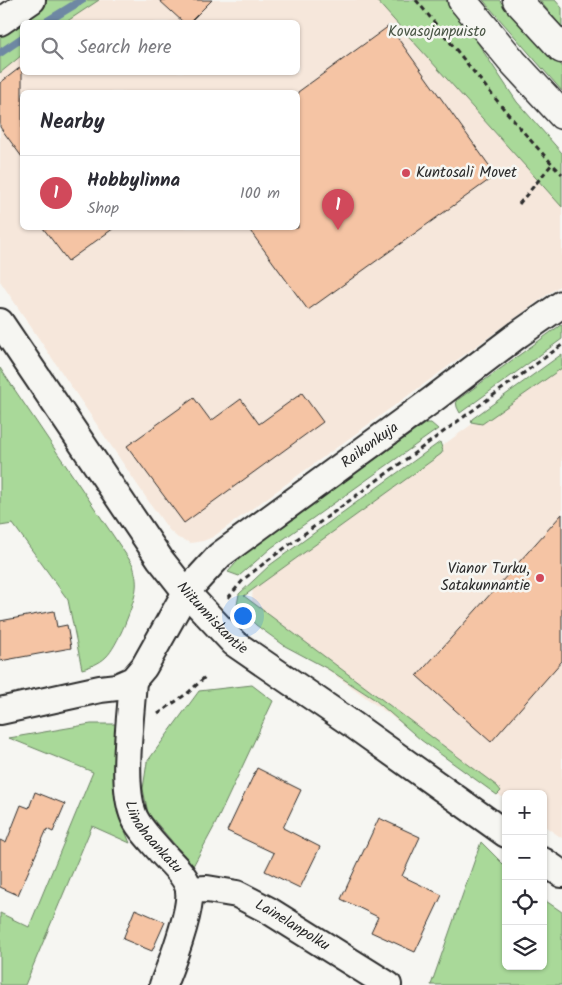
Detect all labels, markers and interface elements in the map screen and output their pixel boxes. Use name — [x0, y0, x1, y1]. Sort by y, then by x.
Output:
search box — [20, 20, 300, 75]
park label: Kovasojanpuisto — [388, 20, 486, 44]
text: Search here — [78, 33, 172, 63]
icon: search — [38, 34, 66, 62]
text: Nearby — [40, 106, 105, 139]
place label: Kuntosali Movet — [416, 161, 517, 185]
text: Hobbylinna — [87, 166, 180, 196]
marker: Kuntosali Movet — [400, 167, 412, 179]
text: 1 — [54, 181, 58, 206]
text: 100 m — [240, 181, 280, 206]
pin: 1 — [322, 189, 354, 230]
text: Shop — [87, 196, 119, 221]
street label: Raikonkuja — [336, 416, 404, 475]
place label: Vianor Turku, Satakunnantie — [441, 557, 530, 598]
marker: Vianor Turku, Satakunnantie — [534, 572, 546, 584]
street label: Niitunniskantie — [170, 577, 253, 661]
your location — [230, 603, 256, 629]
map controls — [502, 790, 547, 970]
button: + — [502, 790, 547, 835]
street label: Liinahaankatu — [118, 798, 188, 879]
button: − — [502, 835, 547, 880]
button: locate — [502, 880, 547, 925]
street label: Lainelanpolku — [251, 893, 334, 958]
button: layers — [502, 925, 547, 970]

